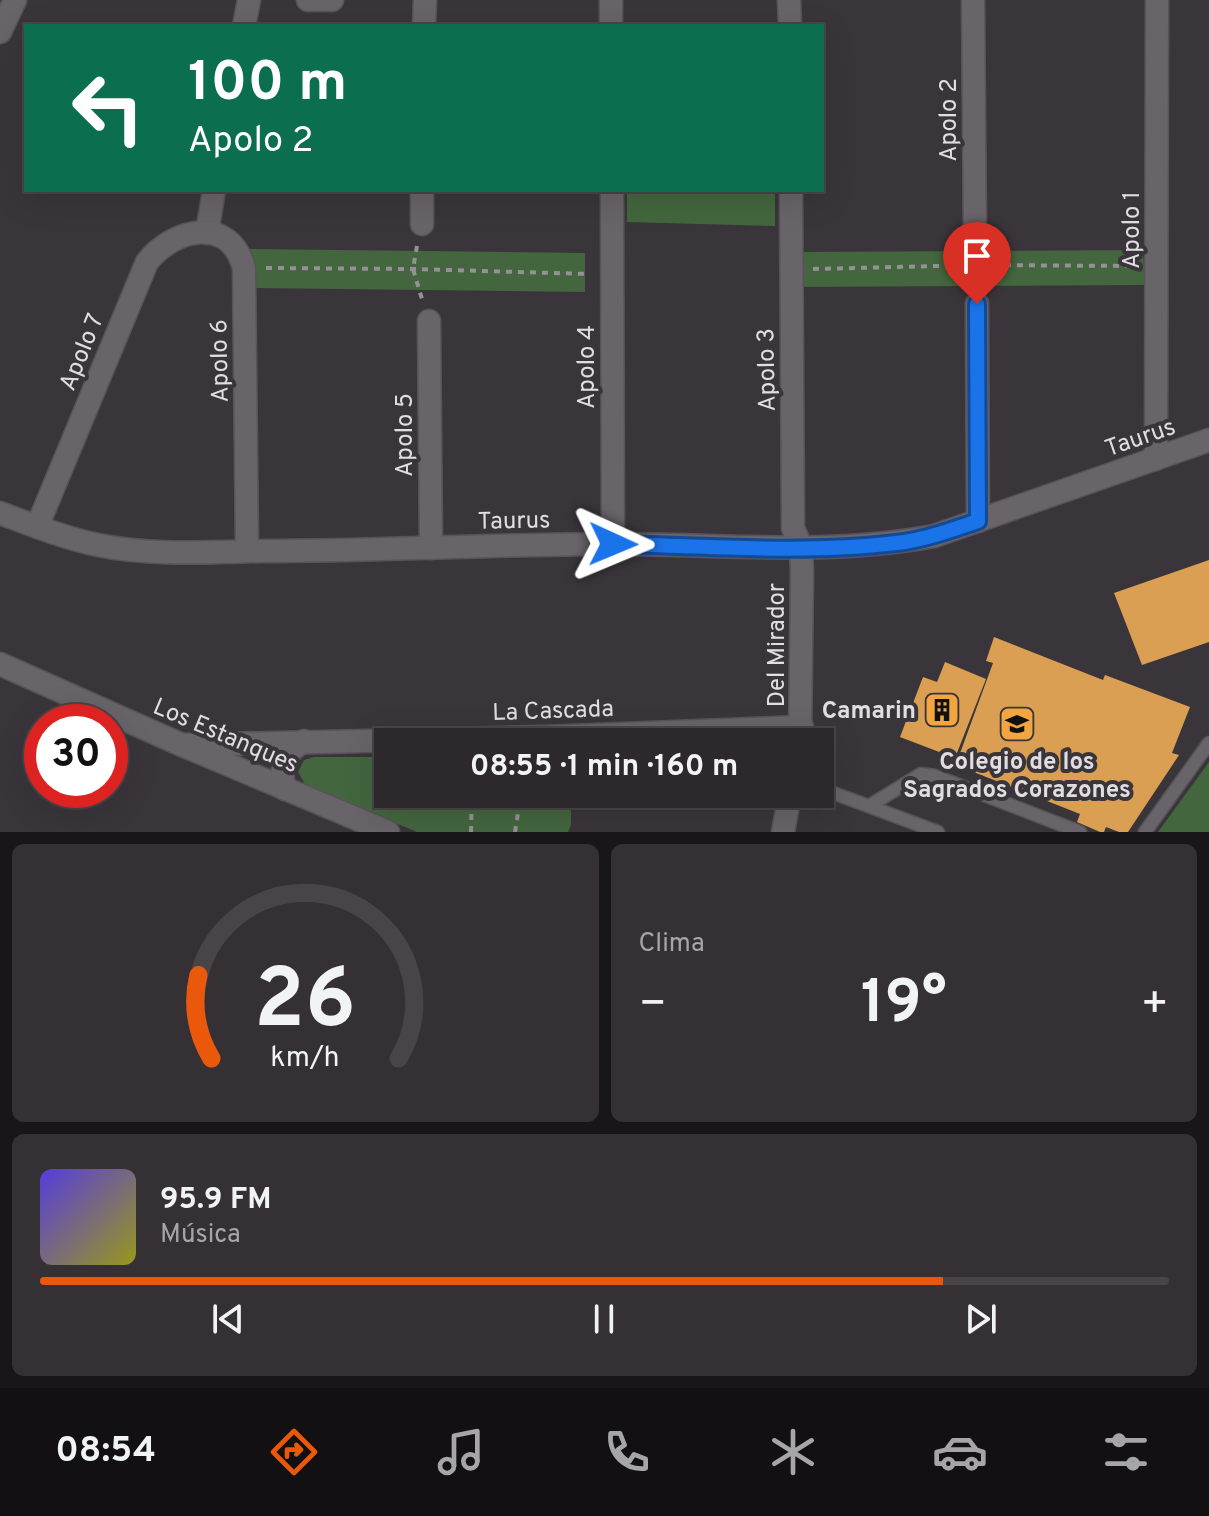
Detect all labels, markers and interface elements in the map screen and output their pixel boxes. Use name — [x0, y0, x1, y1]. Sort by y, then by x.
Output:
text: 100 m — [188, 50, 347, 120]
icon: left — [56, 56, 160, 160]
street label: Apolo 2 — [935, 78, 965, 162]
text: Apolo 2 — [188, 119, 313, 165]
street label: Apolo 1 — [1118, 191, 1148, 269]
pin — [943, 222, 1011, 304]
icon: arrive — [955, 234, 999, 278]
street label: Apolo 7 — [54, 310, 112, 396]
street label: Apolo 6 — [205, 319, 237, 403]
street label: Apolo 4 — [573, 325, 603, 409]
street label: Apolo 3 — [752, 328, 784, 412]
street label: Apolo 5 — [391, 393, 421, 477]
street label: Taurus — [1101, 413, 1180, 465]
position arrow — [571, 502, 655, 586]
street label: Taurus — [477, 506, 551, 538]
street label: Del Mirador — [763, 583, 793, 707]
building icon: Camarin — [923, 691, 961, 729]
street label: Los Estanques — [148, 693, 302, 781]
street label: La Cascada — [492, 695, 614, 729]
place label: Camarin — [822, 697, 916, 727]
speed limit sign: 30 — [24, 704, 128, 808]
school or university icon: Colegio de los Sagrados Corazones — [998, 705, 1036, 743]
place label: Colegio de los Sagrados Corazones — [903, 748, 1131, 806]
text: 08:55 · 1 min · 160 m — [470, 749, 738, 786]
text: Clima — [639, 928, 705, 961]
text: 26 — [254, 952, 356, 1057]
text: 19° — [861, 968, 947, 1044]
text: − — [639, 978, 667, 1034]
text: + — [1141, 978, 1169, 1034]
text: km/h — [271, 1041, 340, 1077]
text: 95.9 FM — [160, 1182, 272, 1219]
text: Música — [160, 1219, 241, 1252]
icon: previous — [206, 1297, 250, 1341]
icon: pause — [582, 1297, 626, 1341]
icon: next — [959, 1297, 1003, 1341]
icon: directions — [266, 1424, 322, 1480]
icon: music — [433, 1424, 489, 1480]
icon: phone — [599, 1424, 655, 1480]
icon: climate — [765, 1424, 821, 1480]
icon: car — [932, 1424, 988, 1480]
icon: filters — [1098, 1424, 1154, 1480]
text: 08:54 — [55, 1429, 156, 1475]

